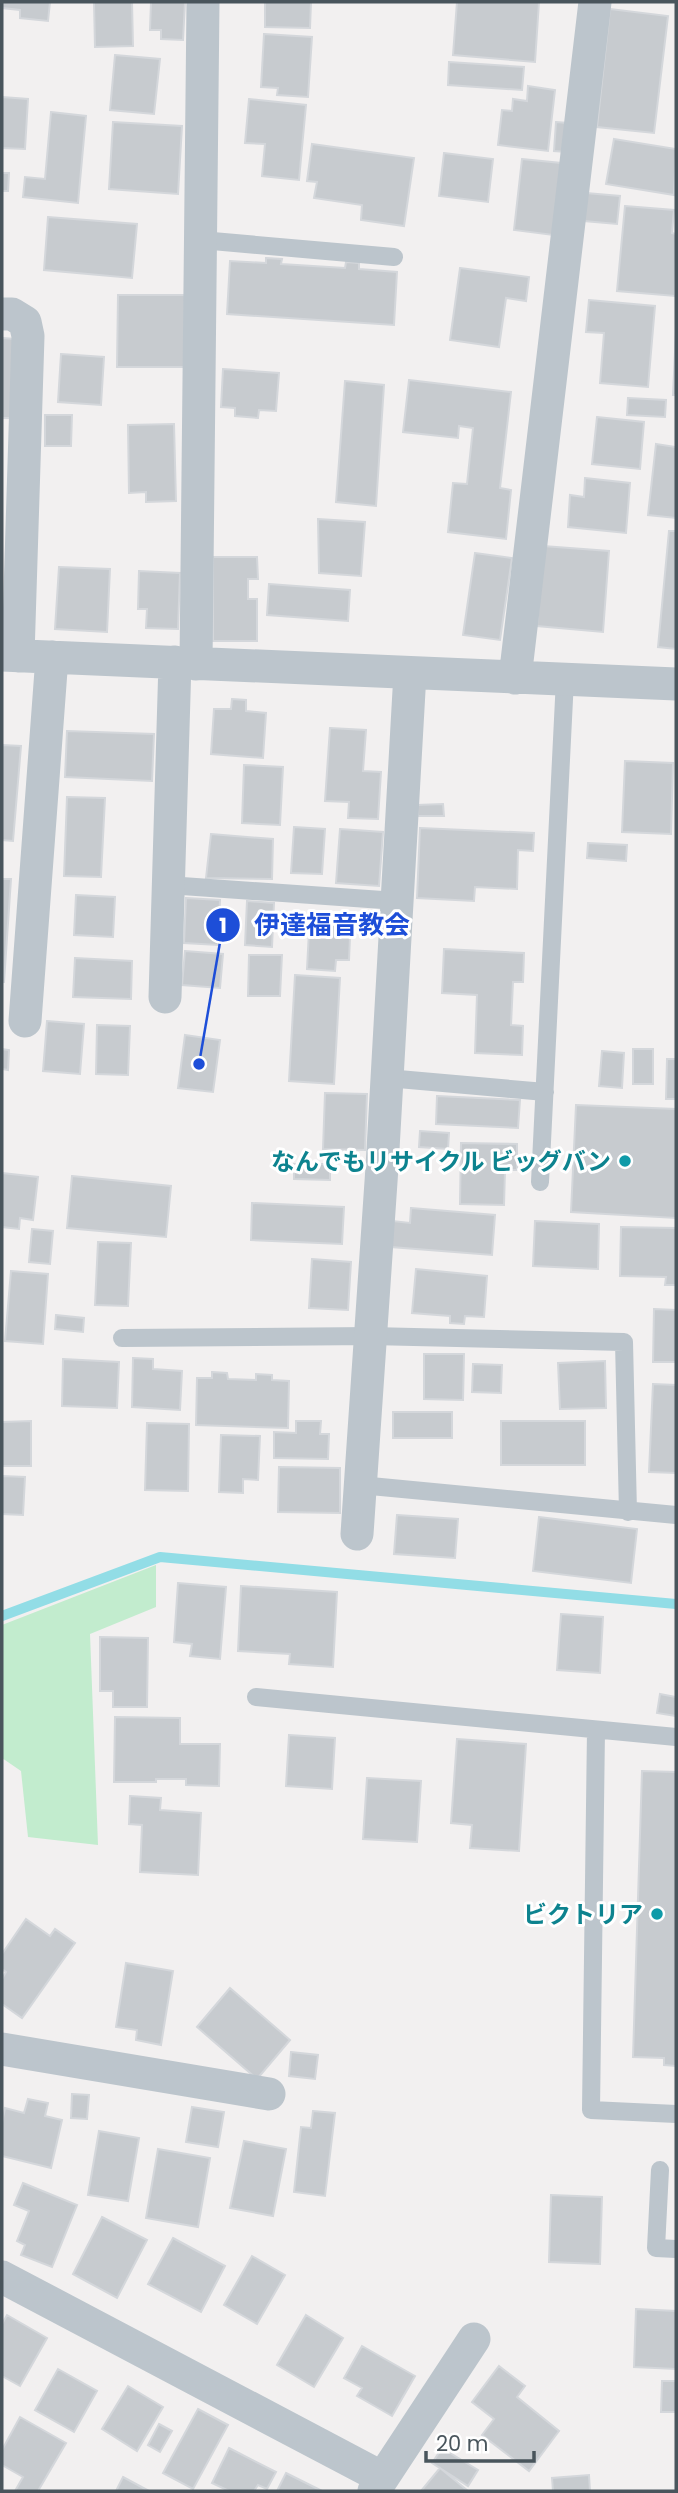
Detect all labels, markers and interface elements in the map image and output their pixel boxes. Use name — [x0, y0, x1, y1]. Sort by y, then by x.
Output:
callout: 伊達福音教会 — [205, 902, 424, 949]
text: 伊達福音教会 — [254, 907, 410, 943]
text: 1 — [219, 911, 227, 940]
place label: なんでもリサイクル ビッグバン — [271, 1145, 611, 1178]
marker: なんでもリサイクル ビッグバン — [617, 1153, 633, 1169]
place label: ビクトリア — [523, 1898, 643, 1931]
marker: ビクトリア — [649, 1906, 665, 1922]
scale bar — [426, 2420, 534, 2464]
text: 20 m — [436, 2429, 489, 2458]

